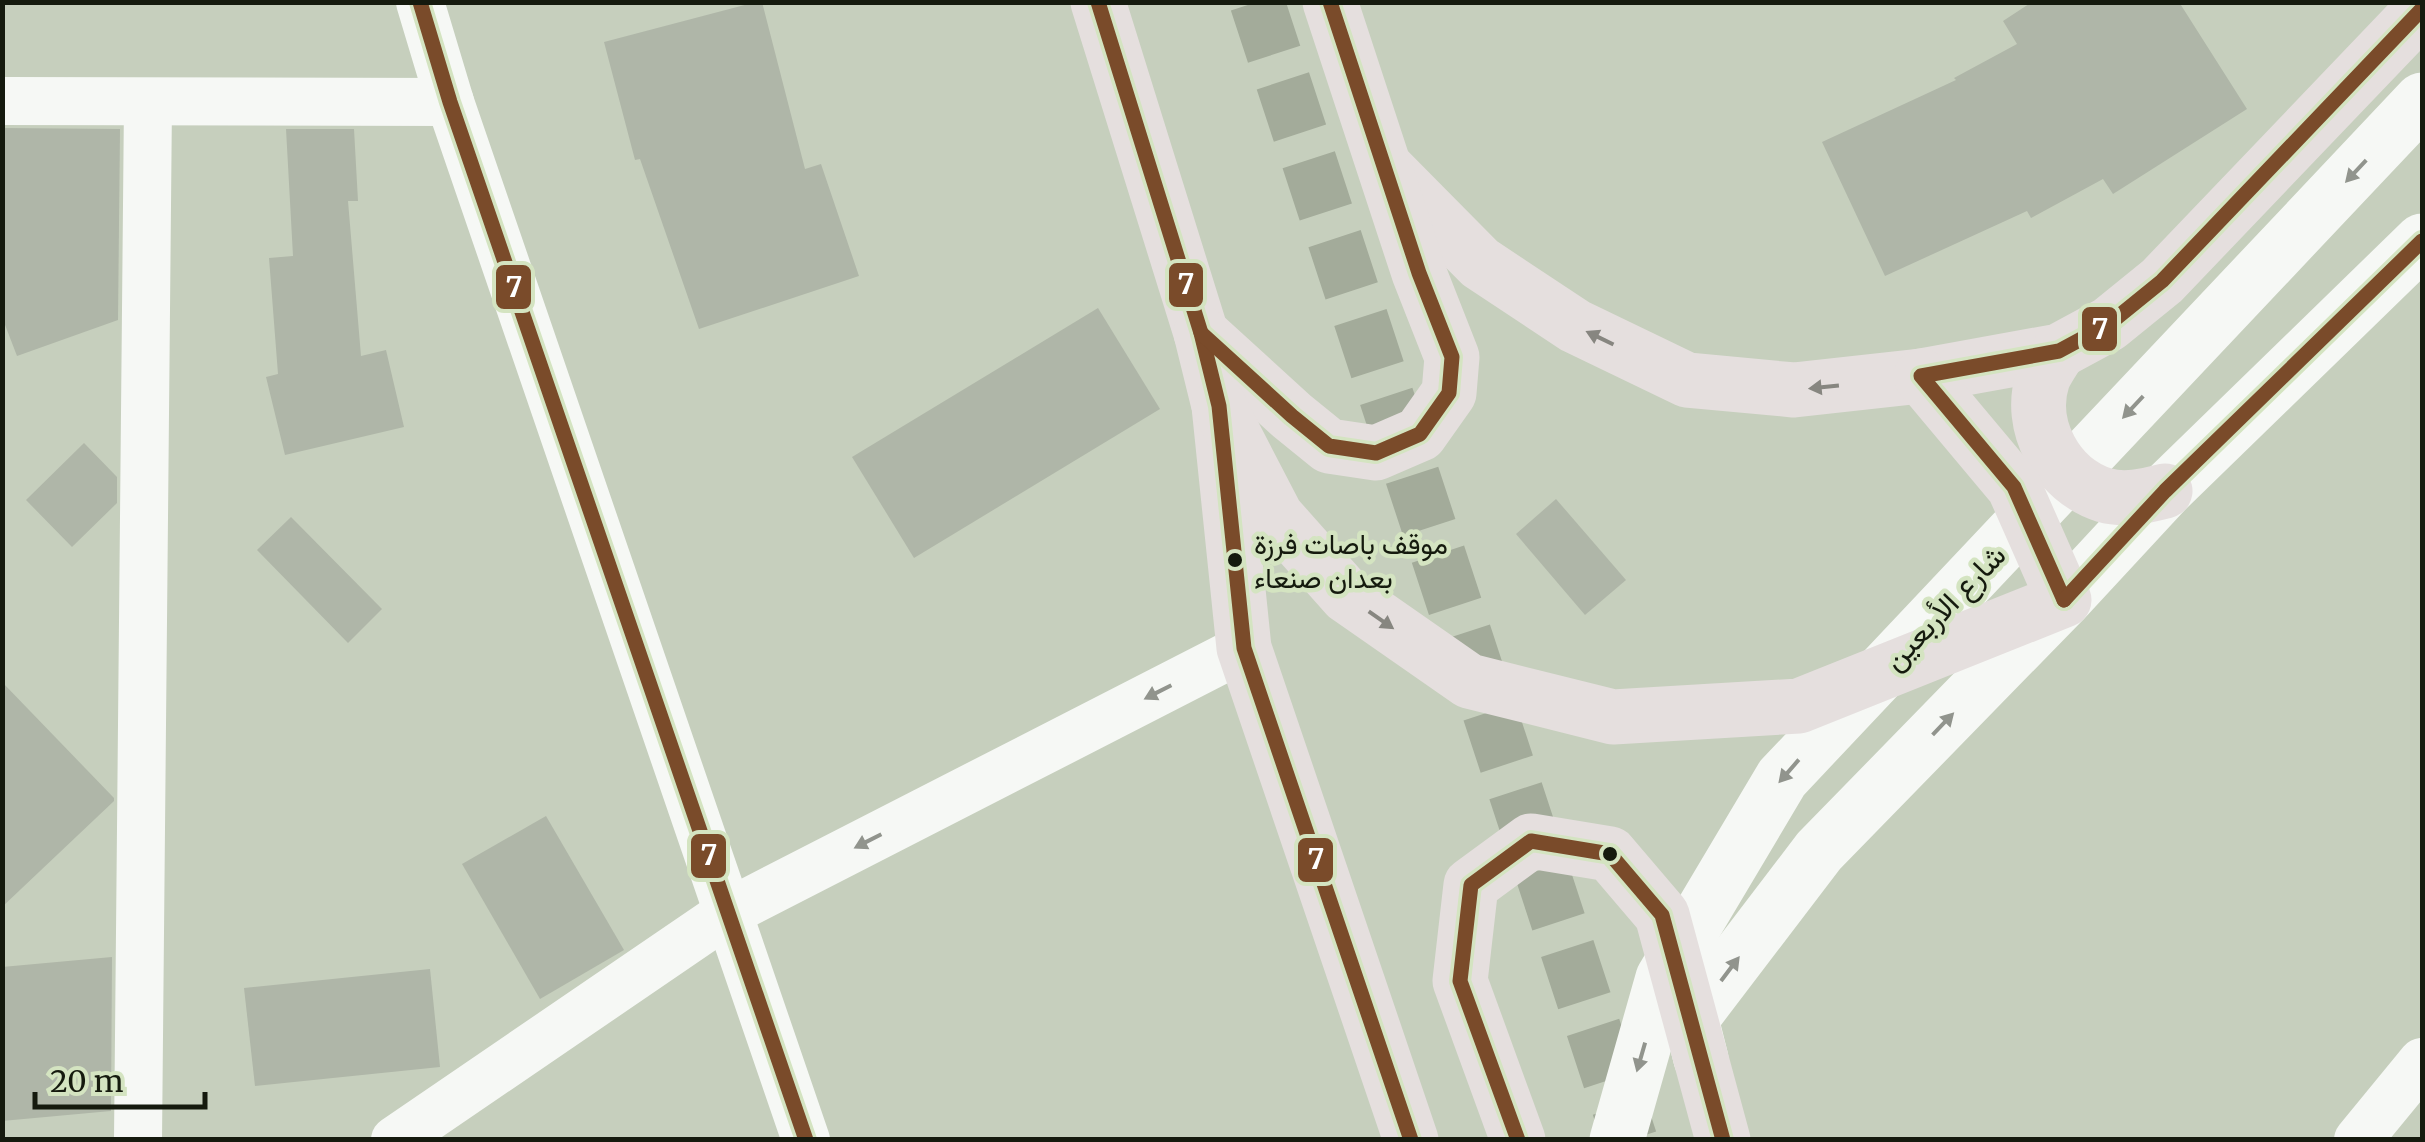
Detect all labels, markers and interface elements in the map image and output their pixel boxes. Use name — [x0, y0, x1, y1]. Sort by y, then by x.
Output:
one-way arrow — [2345, 159, 2368, 183]
line badge: 7 — [1167, 261, 1205, 309]
line badge: 7 — [494, 263, 533, 311]
text: 7 — [1178, 266, 1194, 302]
text: 7 — [506, 269, 522, 305]
line badge: 7 — [2080, 305, 2119, 353]
text: 7 — [2092, 311, 2108, 347]
one-way arrow — [1585, 329, 1614, 346]
one-way arrow — [1807, 379, 1839, 395]
one-way arrow — [2122, 395, 2145, 419]
place label: موقف باصات فرزة بعدان صنعاء — [1254, 526, 1448, 596]
street label: شارع الأربعين — [1875, 536, 2015, 679]
marker: موقف باصات فرزة بعدان صنعاء — [1225, 550, 1245, 570]
one-way arrow — [1367, 610, 1394, 629]
one-way arrow — [1143, 683, 1172, 700]
one-way arrow — [1930, 713, 1954, 737]
one-way arrow — [1779, 758, 1801, 783]
line badge: 7 — [689, 832, 728, 880]
one-way arrow — [854, 832, 883, 849]
line badge: 7 — [1296, 836, 1335, 884]
text: 7 — [701, 837, 717, 873]
text: 7 — [1308, 841, 1324, 877]
unlabelled marker — [1600, 844, 1620, 864]
one-way arrow — [1719, 956, 1739, 982]
one-way arrow — [1633, 1042, 1648, 1073]
scale bar — [35, 1047, 205, 1109]
text: 20 m — [50, 1062, 124, 1100]

